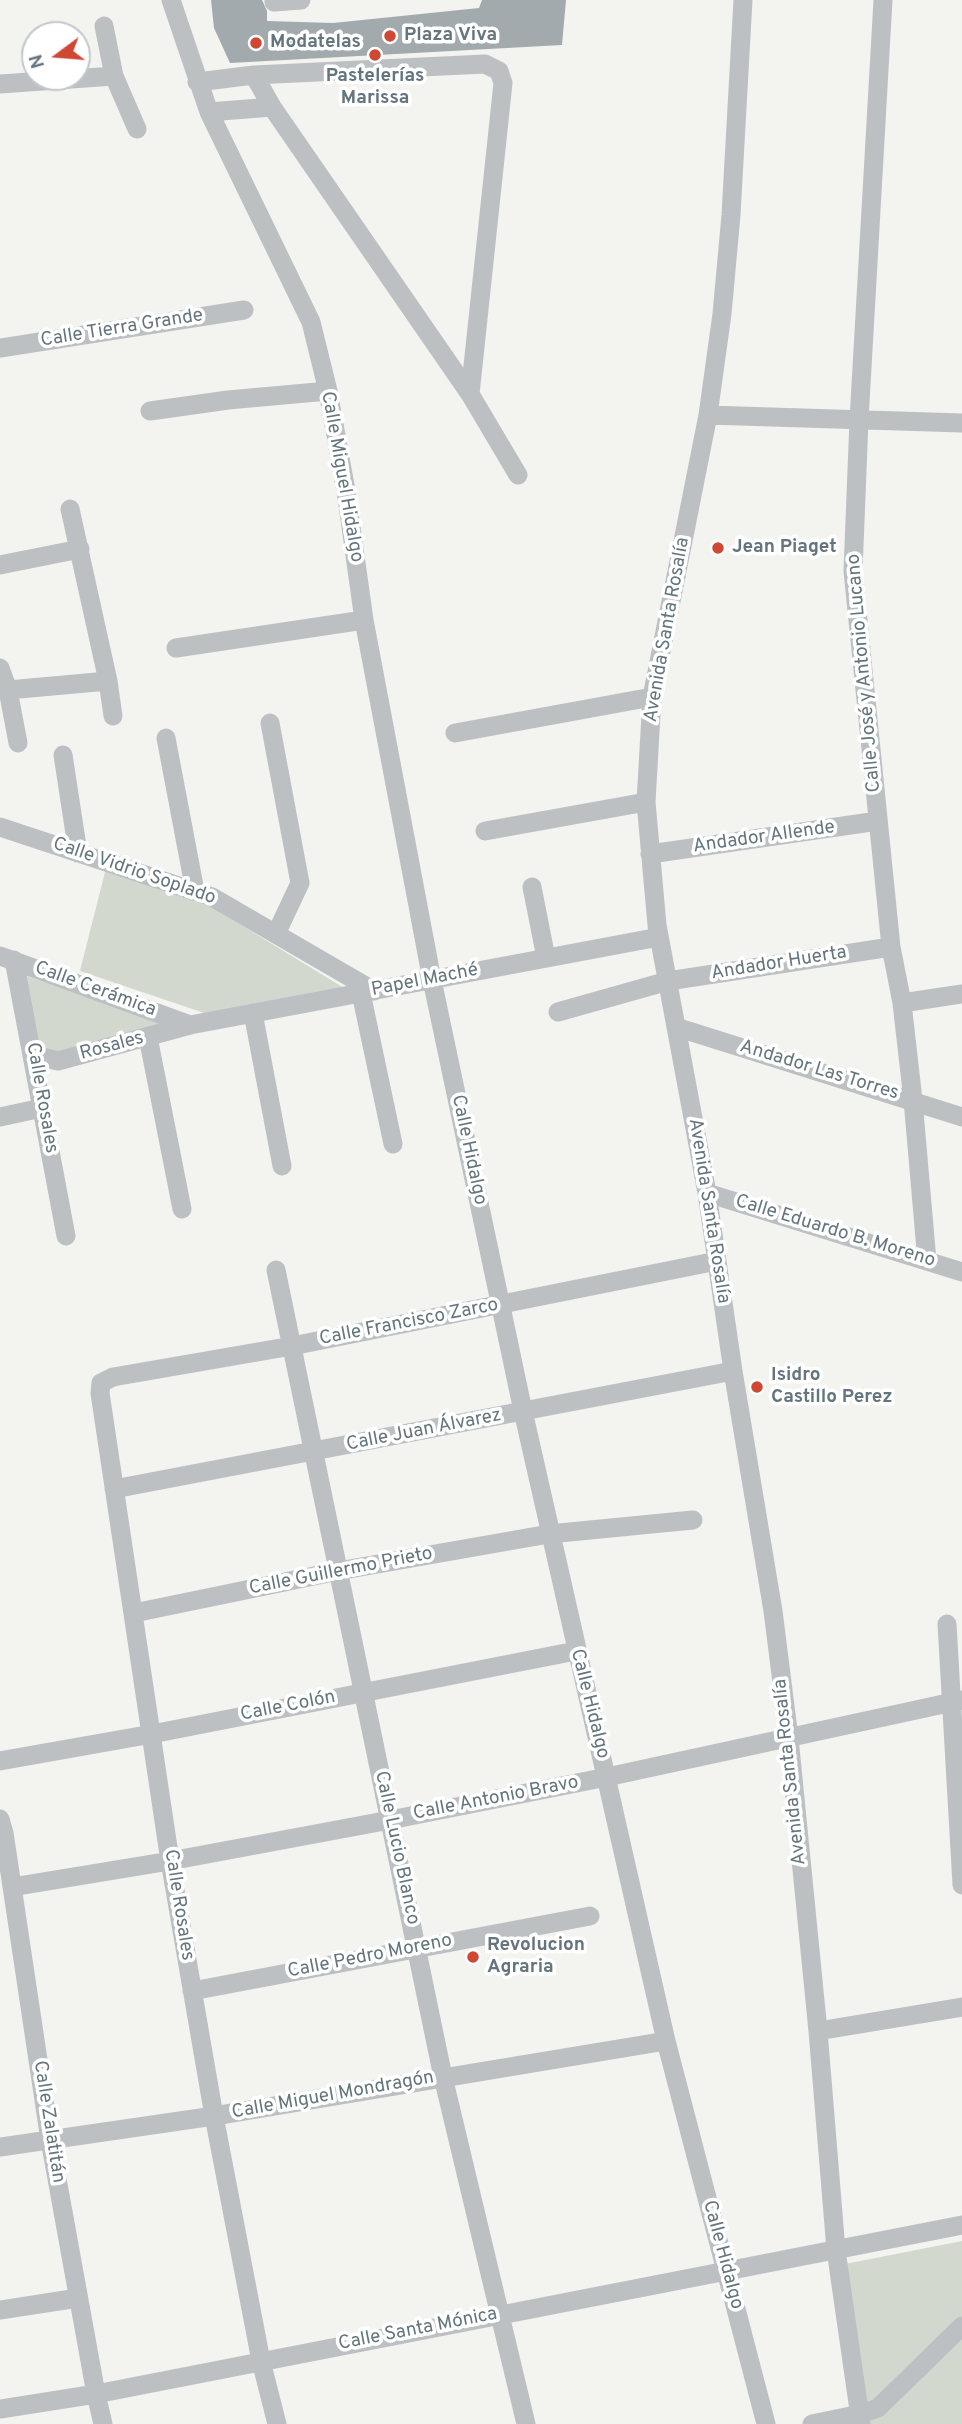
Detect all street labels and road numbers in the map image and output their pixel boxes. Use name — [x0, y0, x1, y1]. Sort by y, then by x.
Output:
street label: Calle Tierra Grande — [39, 305, 205, 353]
street label: Calle Miguel Hidalgo — [315, 390, 367, 564]
street label: Avenida Santa Rosalía — [641, 536, 695, 724]
street label: Calle José y Antonio Lucano — [843, 553, 887, 793]
street label: Andador Allende — [692, 817, 836, 859]
street label: Calle Vidrio Soplado — [50, 833, 218, 911]
street label: Andador Huerta — [710, 942, 848, 986]
street label: Calle Cerámica — [31, 958, 159, 1022]
street label: Papel Maché — [370, 959, 480, 1003]
street label: Rosales — [78, 1028, 146, 1066]
street label: Andador Las Torres — [737, 1036, 901, 1106]
street label: Calle Rosales — [20, 1041, 62, 1155]
street label: Calle Hidalgo — [445, 1093, 491, 1207]
street label: Avenida Santa Rosalía — [682, 1117, 734, 1305]
street label: Calle Eduardo B. Moreno — [732, 1191, 938, 1273]
street label: Calle Francisco Zarco — [318, 1294, 500, 1352]
street label: Calle Juan Álvarez — [344, 1405, 504, 1457]
street label: Calle Guillermo Prieto — [247, 1543, 435, 1601]
street label: Calle Hidalgo — [564, 1647, 614, 1761]
street label: Avenida Santa Rosalía — [770, 1678, 812, 1866]
street label: Calle Colón — [239, 1687, 337, 1727]
street label: Calle Lucio Blanco — [369, 1769, 423, 1927]
street label: Calle Antonio Bravo — [411, 1772, 581, 1826]
street label: Calle Rosales — [158, 1848, 198, 1962]
street label: Calle Pedro Moreno — [286, 1930, 454, 1984]
street label: Calle Zalatitán — [27, 2059, 69, 2185]
street label: Calle Miguel Mondragón — [230, 2067, 436, 2125]
street label: Calle Hidalgo — [697, 2198, 747, 2312]
street label: Calle Santa Mónica — [337, 2303, 499, 2357]

